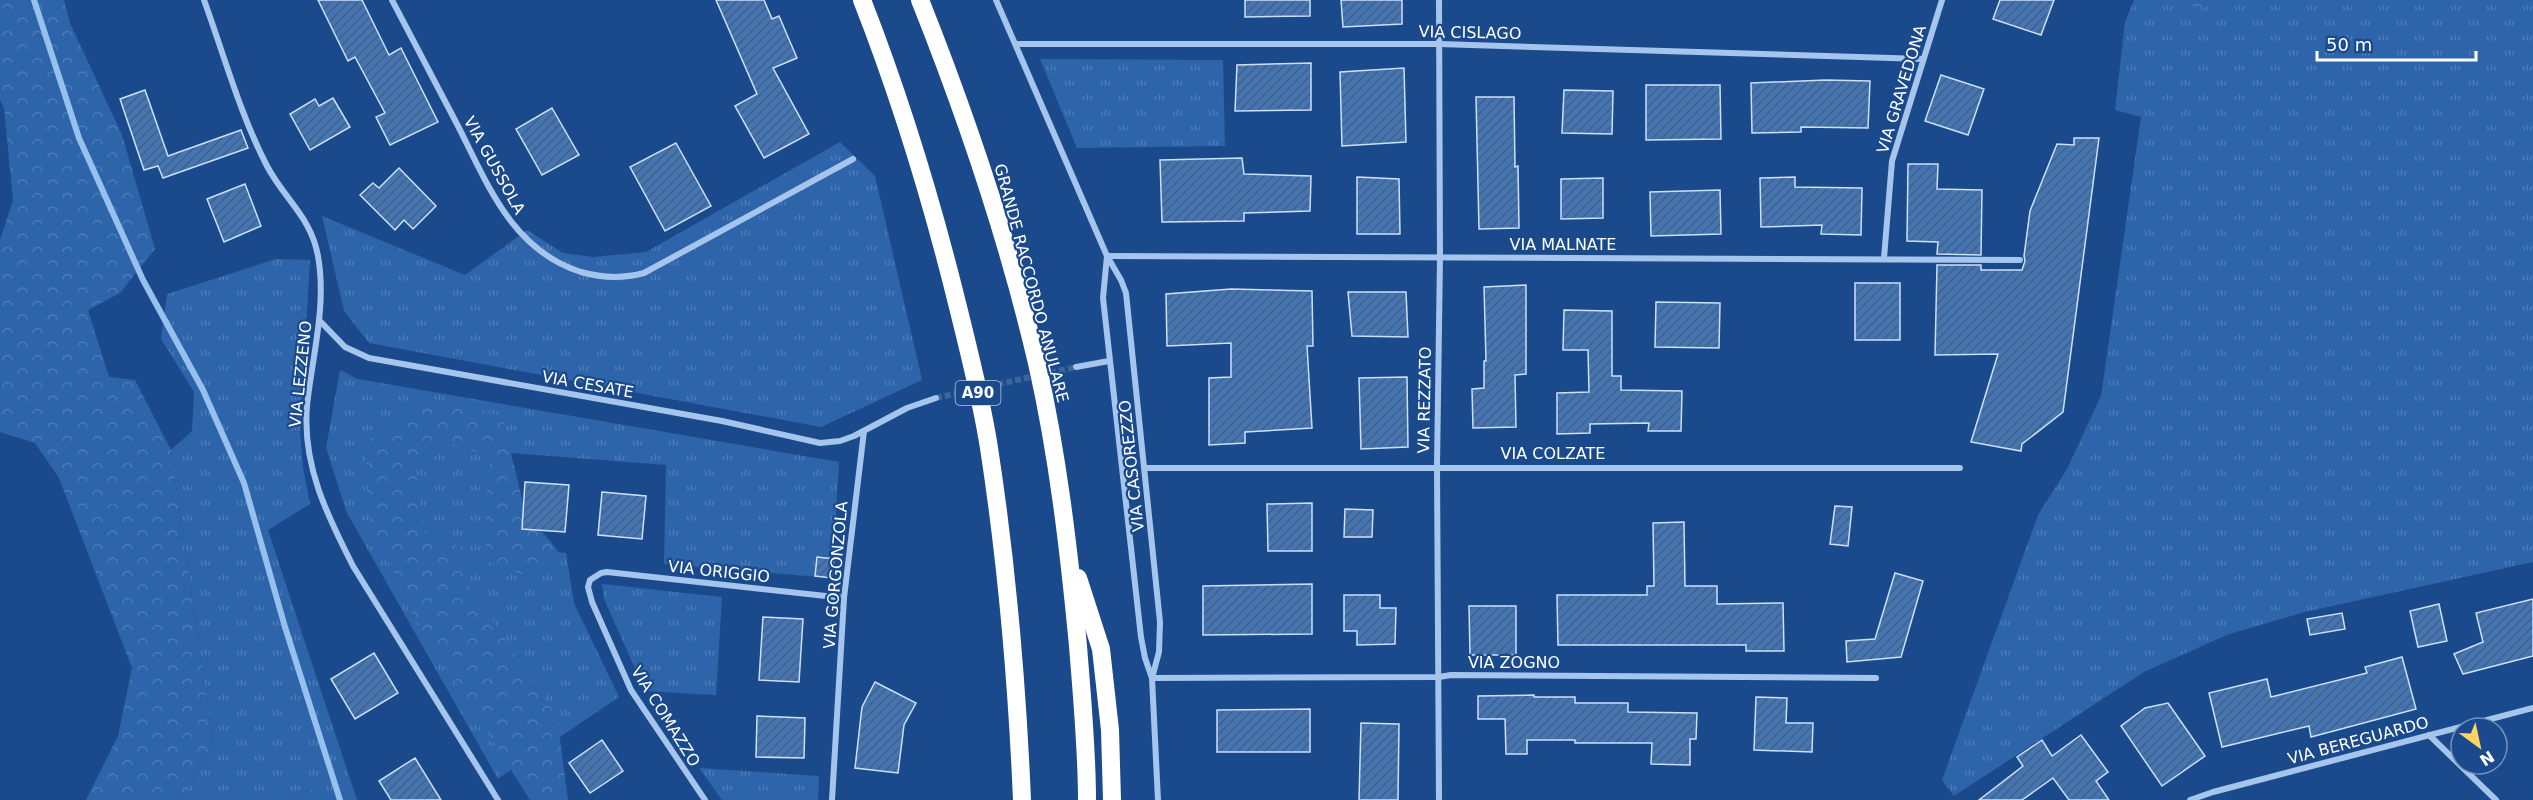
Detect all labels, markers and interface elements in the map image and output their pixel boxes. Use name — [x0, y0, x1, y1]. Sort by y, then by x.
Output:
street label: VIA CISLAGO — [1418, 22, 1521, 43]
street label: VIA GRAVEDONA — [1873, 23, 1930, 156]
scale bar — [2317, 24, 2476, 62]
text: 50 m — [2326, 34, 2372, 55]
street label: VIA GUSSOLA — [460, 113, 529, 218]
street label: GRANDE RACCORDO ANULARE — [990, 162, 1073, 405]
street label: VIA MALNATE — [1510, 235, 1616, 254]
street label: VIA LEZZENO — [285, 320, 316, 428]
street label: VIA REZZATO — [1414, 346, 1435, 454]
street label: VIA CESATE — [540, 367, 635, 402]
road number: A90 — [956, 381, 1000, 405]
street label: VIA CASOREZZO — [1115, 399, 1148, 533]
street label: VIA COLZATE — [1501, 444, 1605, 463]
street label: VIA GORGONZOLA — [820, 500, 851, 650]
street label: VIA ORIGGIO — [667, 557, 771, 586]
street label: VIA ZOGNO — [1468, 653, 1560, 672]
street label: VIA COMAZZO — [627, 663, 704, 770]
street label: VIA BEREGUARDO — [2286, 713, 2431, 768]
north arrow — [2449, 716, 2509, 776]
text: N — [2476, 747, 2498, 770]

